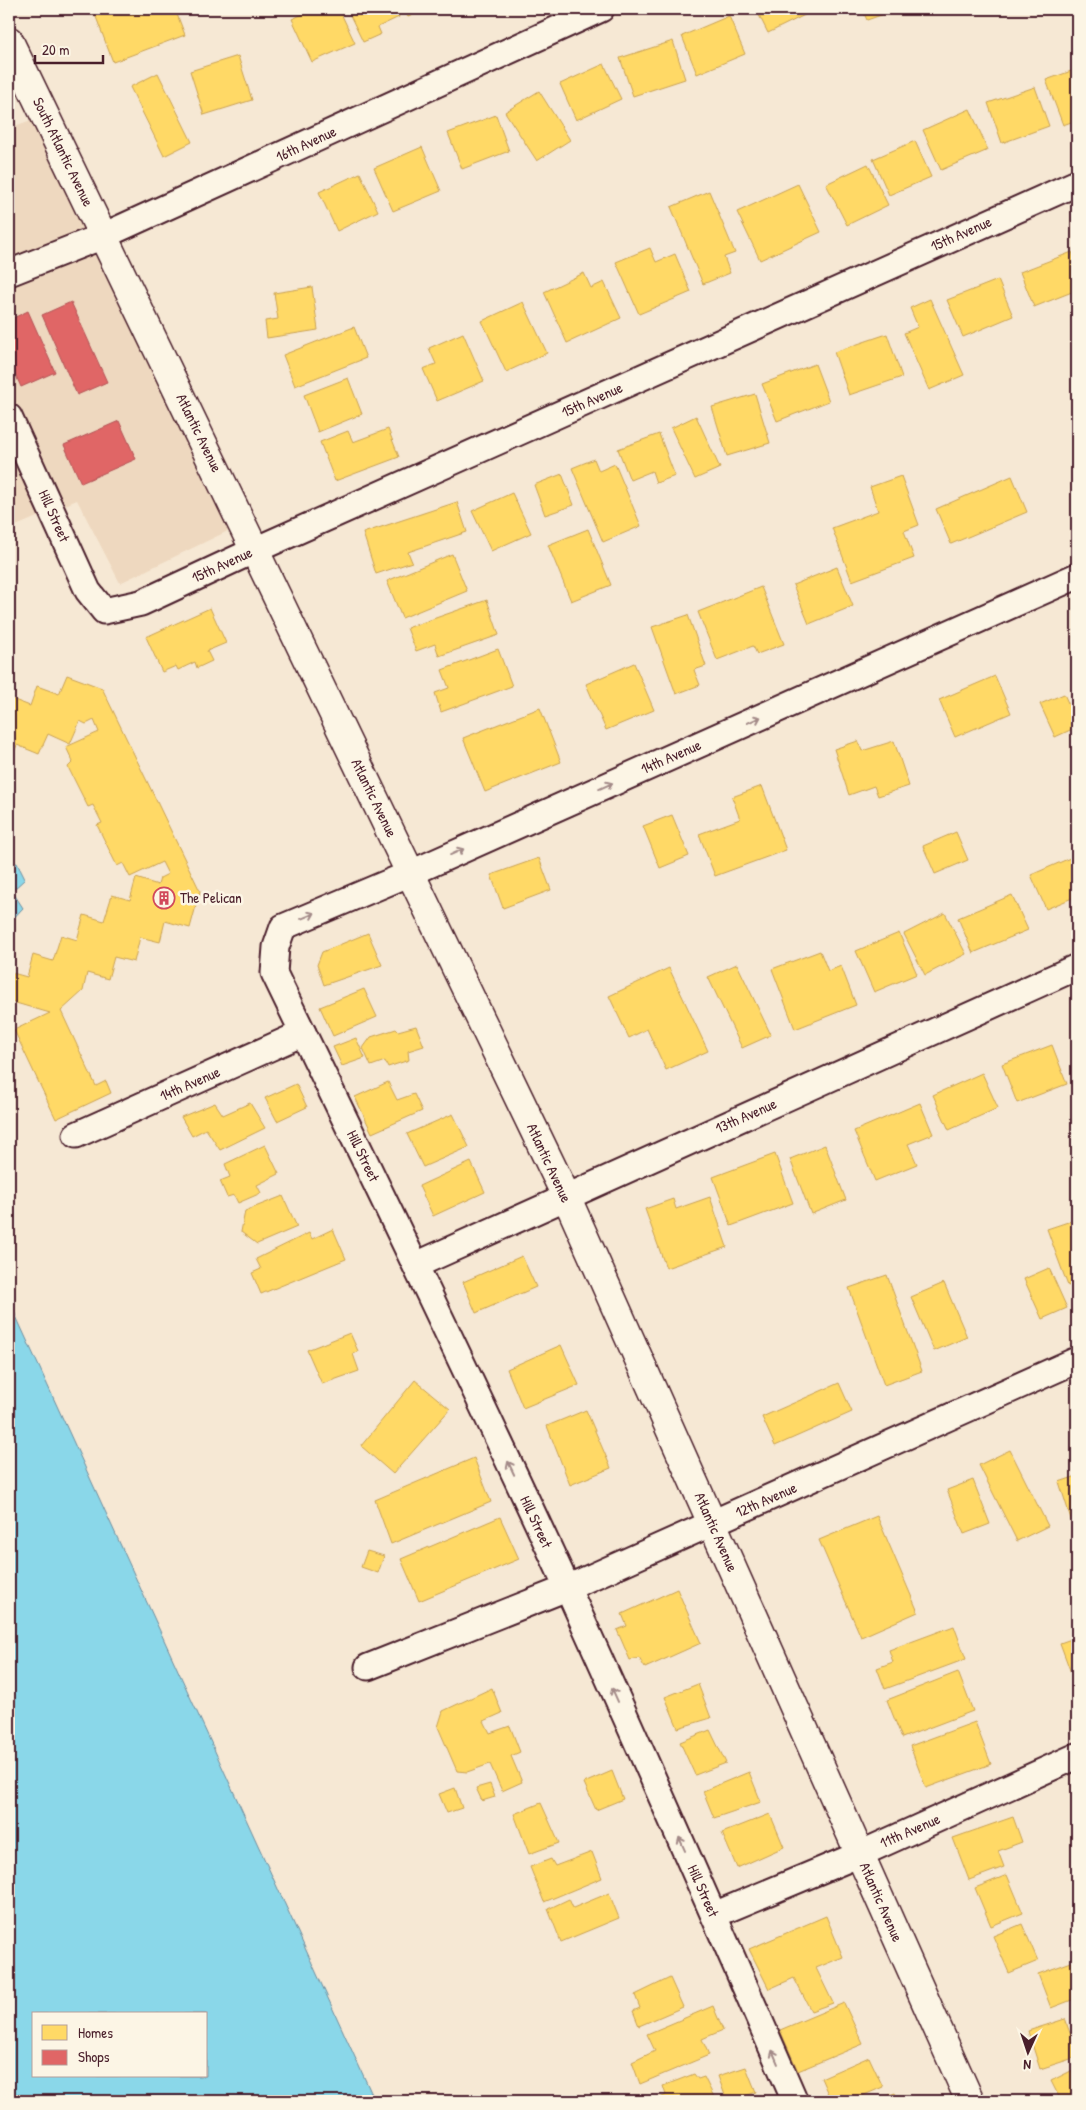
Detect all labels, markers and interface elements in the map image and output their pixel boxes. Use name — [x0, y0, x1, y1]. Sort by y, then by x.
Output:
scale bar — [35, 32, 102, 64]
text: 20 m — [42, 39, 69, 60]
street label: South Atlantic Avenue — [28, 94, 99, 210]
street label: 16th Avenue — [272, 120, 339, 167]
street label: 15th Avenue — [927, 211, 995, 256]
street label: 15th Avenue — [558, 377, 626, 422]
street label: Atlantic Avenue — [171, 390, 228, 476]
street label: Hill Street — [34, 486, 76, 546]
street label: 15th Avenue — [188, 541, 256, 588]
one-way arrow — [746, 715, 761, 725]
street label: 14th Avenue — [637, 734, 704, 779]
street label: Atlantic Avenue — [346, 755, 403, 841]
one-way arrow — [598, 781, 613, 791]
one-way arrow — [449, 847, 464, 857]
building icon: The Pelican — [152, 886, 176, 910]
place label: The Pelican — [180, 887, 242, 908]
one-way arrow — [300, 911, 315, 921]
street label: 14th Avenue — [156, 1061, 223, 1106]
street label: 13th Avenue — [712, 1093, 780, 1138]
street label: Atlantic Avenue — [522, 1120, 577, 1206]
street label: Hill Street — [342, 1126, 385, 1186]
one-way arrow — [506, 1461, 515, 1476]
street label: 12th Avenue — [732, 1477, 800, 1522]
street label: Atlantic Avenue — [690, 1489, 743, 1575]
street label: Hill Street — [515, 1492, 558, 1552]
one-way arrow — [610, 1688, 620, 1703]
street label: 11th Avenue — [876, 1808, 943, 1853]
one-way arrow — [677, 1837, 686, 1852]
street label: Atlantic Avenue — [855, 1859, 908, 1945]
street label: Hill Street — [683, 1861, 725, 1921]
legend — [32, 2012, 208, 2078]
text: Homes — [78, 2022, 113, 2043]
north arrow — [1004, 2028, 1054, 2078]
text: Shops — [78, 2046, 110, 2067]
one-way arrow — [770, 2050, 780, 2065]
text: N — [1023, 2056, 1032, 2075]

